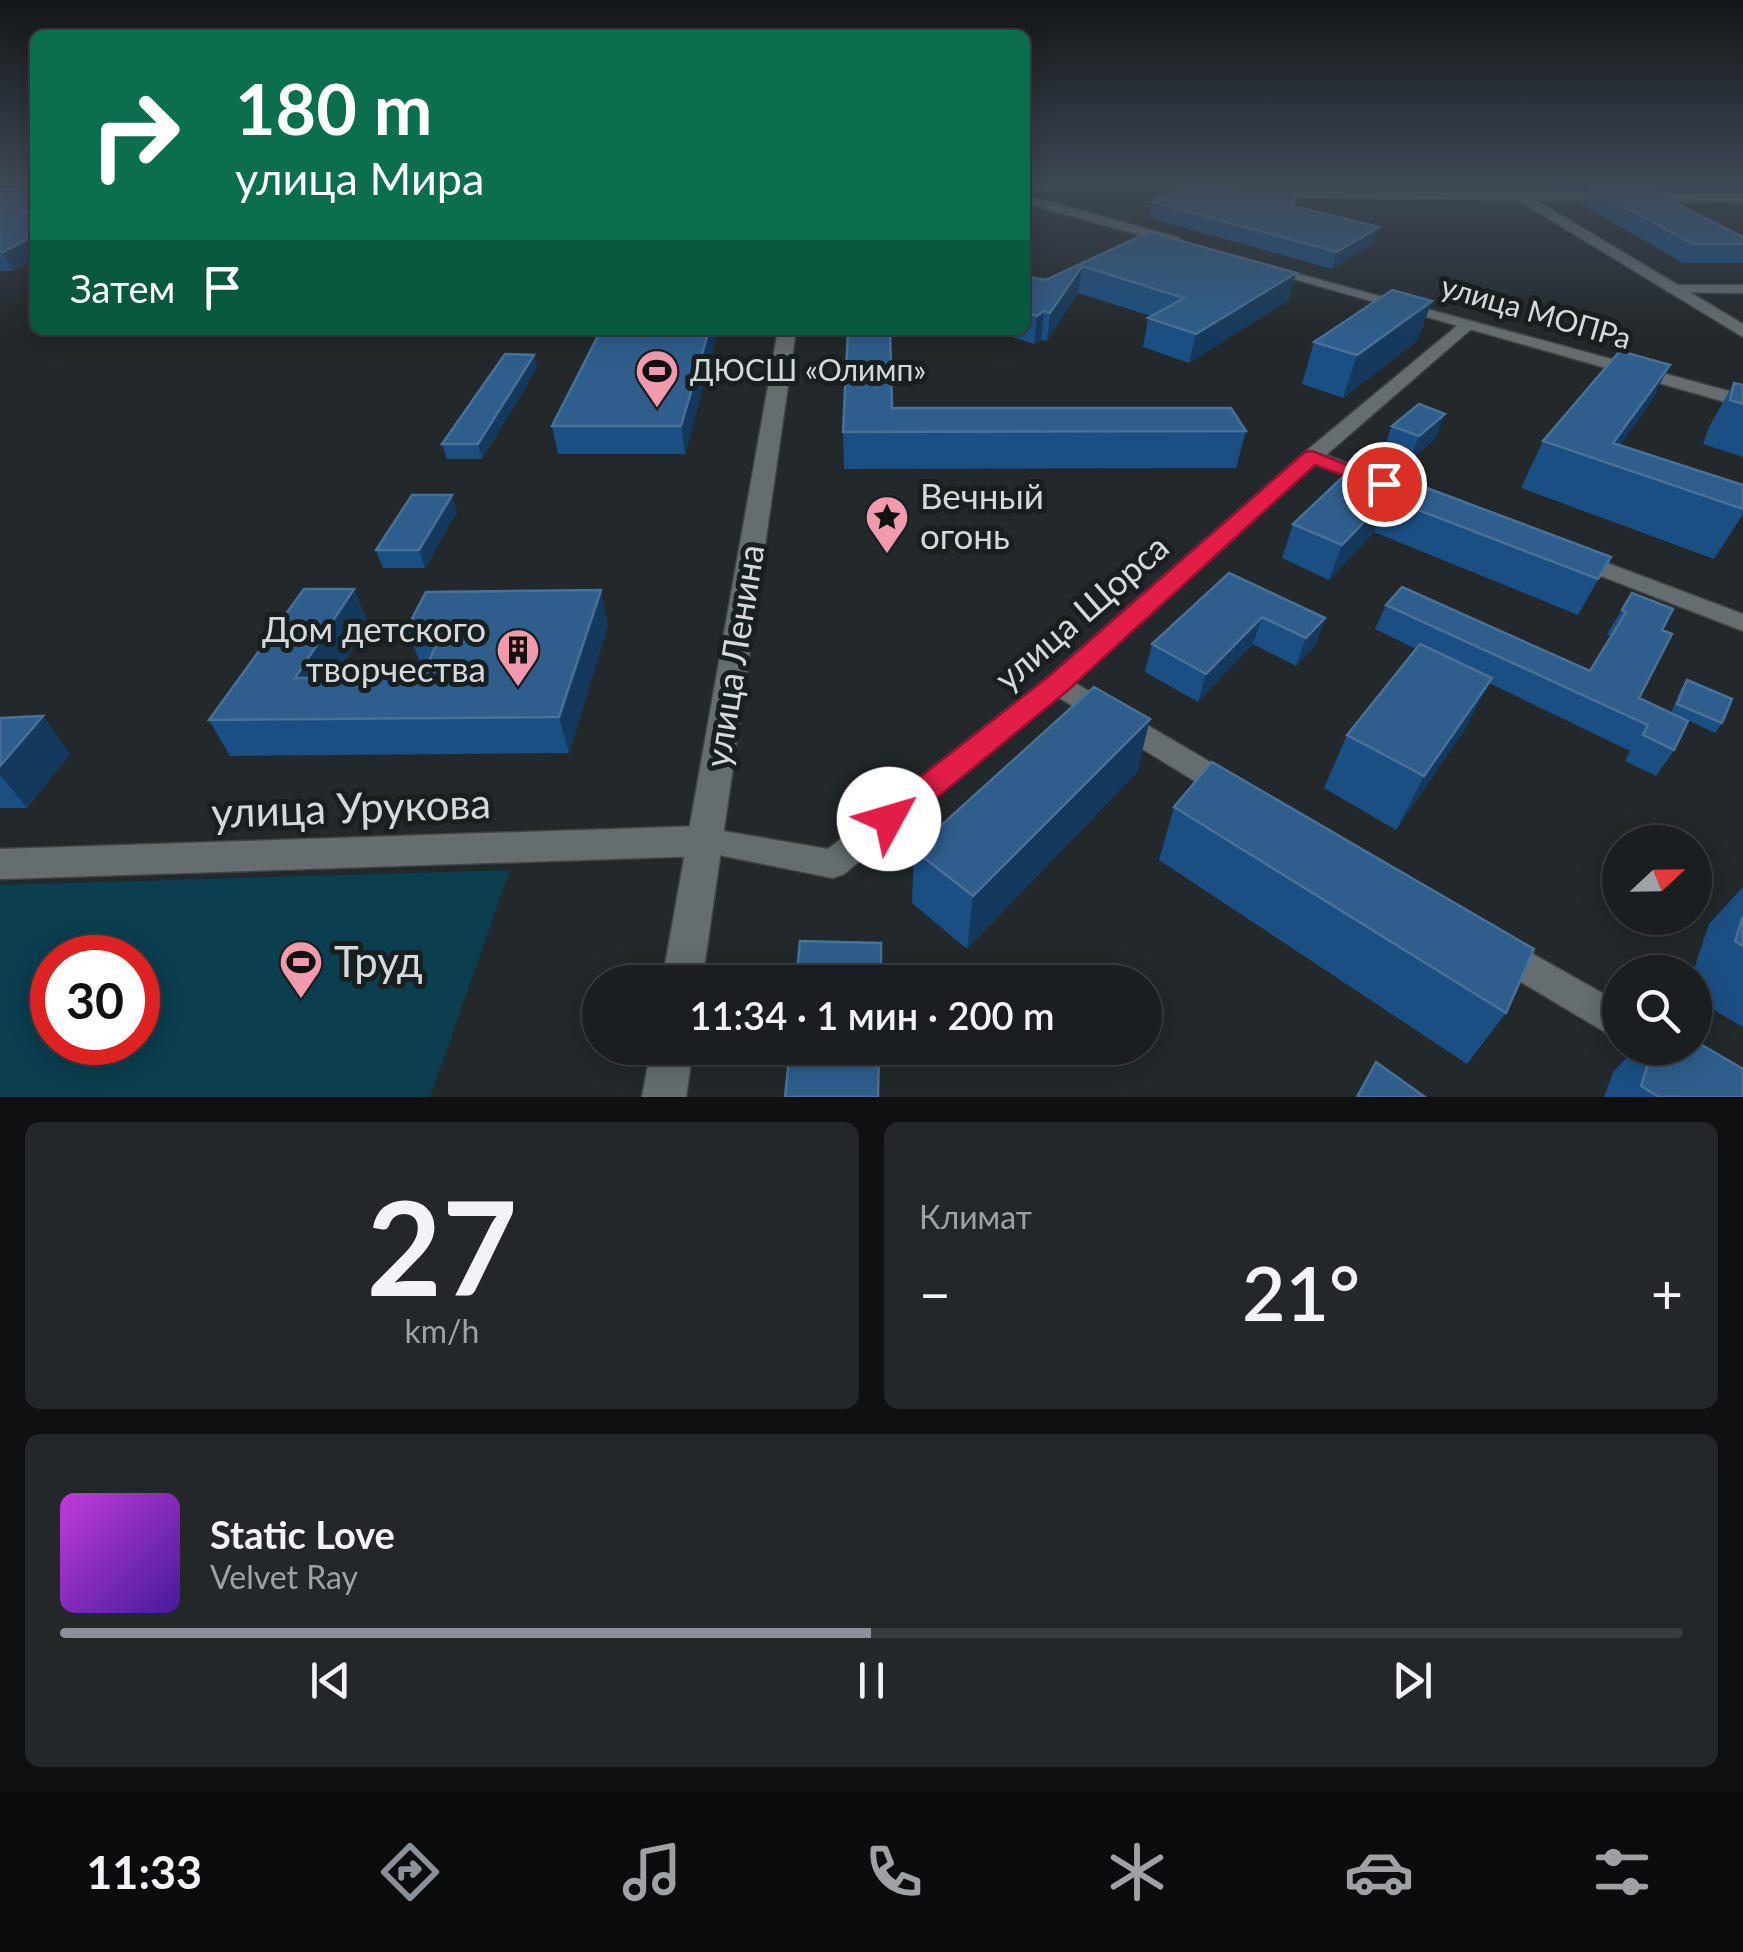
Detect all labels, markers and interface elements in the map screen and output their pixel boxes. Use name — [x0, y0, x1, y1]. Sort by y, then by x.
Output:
text: 180 m — [235, 66, 432, 150]
icon: right — [70, 70, 200, 200]
text: улица Мира — [235, 151, 484, 205]
icon: arrive — [195, 260, 250, 315]
text: Затем — [70, 265, 175, 311]
street label: улица МОПРа — [1437, 267, 1636, 355]
sports icon: ДЮСШ «Олимп» — [634, 348, 680, 409]
place label: ДЮСШ «Олимп» — [690, 351, 926, 387]
pin — [1342, 442, 1427, 527]
icon: arrive — [1357, 457, 1412, 512]
place label: Вечный огонь — [920, 474, 1044, 556]
place icon: Вечный огонь — [864, 494, 910, 555]
street label: улица Щорса — [985, 525, 1176, 698]
street label: улица Ленина — [695, 541, 771, 770]
place label: Дом детского творчества — [262, 607, 486, 689]
building icon: Дом детского творчества — [495, 627, 541, 688]
position arrow — [837, 767, 941, 871]
street label: улица Урукова — [210, 777, 492, 837]
north arrow — [1602, 825, 1712, 935]
map controls — [1602, 825, 1712, 1065]
speed limit sign: 30 — [30, 935, 160, 1065]
place label: Труд — [334, 936, 423, 986]
sports icon: Труд — [278, 939, 324, 1000]
button: search — [1602, 955, 1712, 1065]
text: 11:34 · 1 мин · 200 m — [689, 992, 1055, 1038]
text: 27 — [367, 1168, 517, 1324]
text: Климат — [919, 1197, 1032, 1236]
text: 21° — [1242, 1247, 1360, 1337]
text: − — [919, 1260, 951, 1326]
text: + — [1651, 1260, 1683, 1326]
text: km/h — [405, 1311, 479, 1350]
text: Static Love — [210, 1511, 395, 1557]
text: Velvet Ray — [210, 1557, 358, 1596]
icon: previous — [303, 1653, 358, 1708]
icon: pause — [844, 1653, 899, 1708]
icon: next — [1385, 1653, 1440, 1708]
icon: directions — [375, 1837, 445, 1907]
icon: music — [617, 1837, 687, 1907]
icon: phone — [859, 1837, 929, 1907]
icon: climate — [1102, 1837, 1172, 1907]
icon: car — [1344, 1837, 1414, 1907]
icon: filters — [1587, 1837, 1657, 1907]
text: 11:33 — [86, 1845, 202, 1899]

